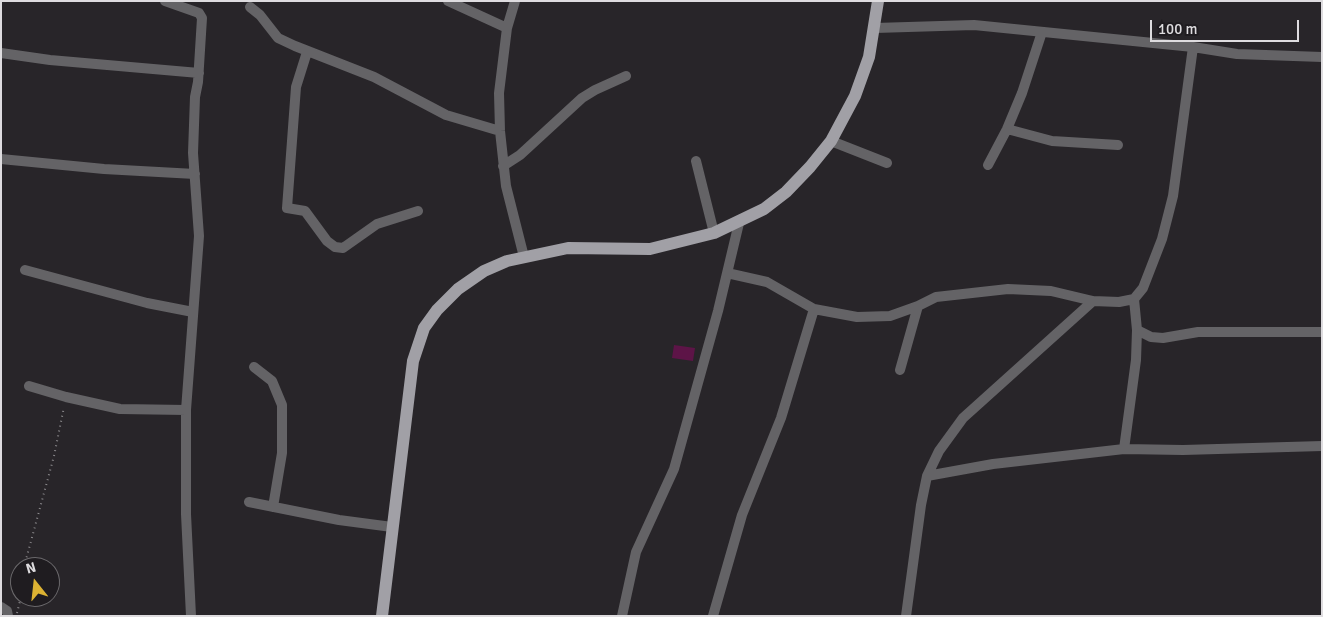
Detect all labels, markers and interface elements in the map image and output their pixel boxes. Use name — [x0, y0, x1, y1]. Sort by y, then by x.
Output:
scale bar — [1153, 10, 1302, 42]
text: 100 m — [1158, 20, 1198, 38]
north arrow — [10, 557, 60, 607]
text: N — [24, 559, 38, 578]

